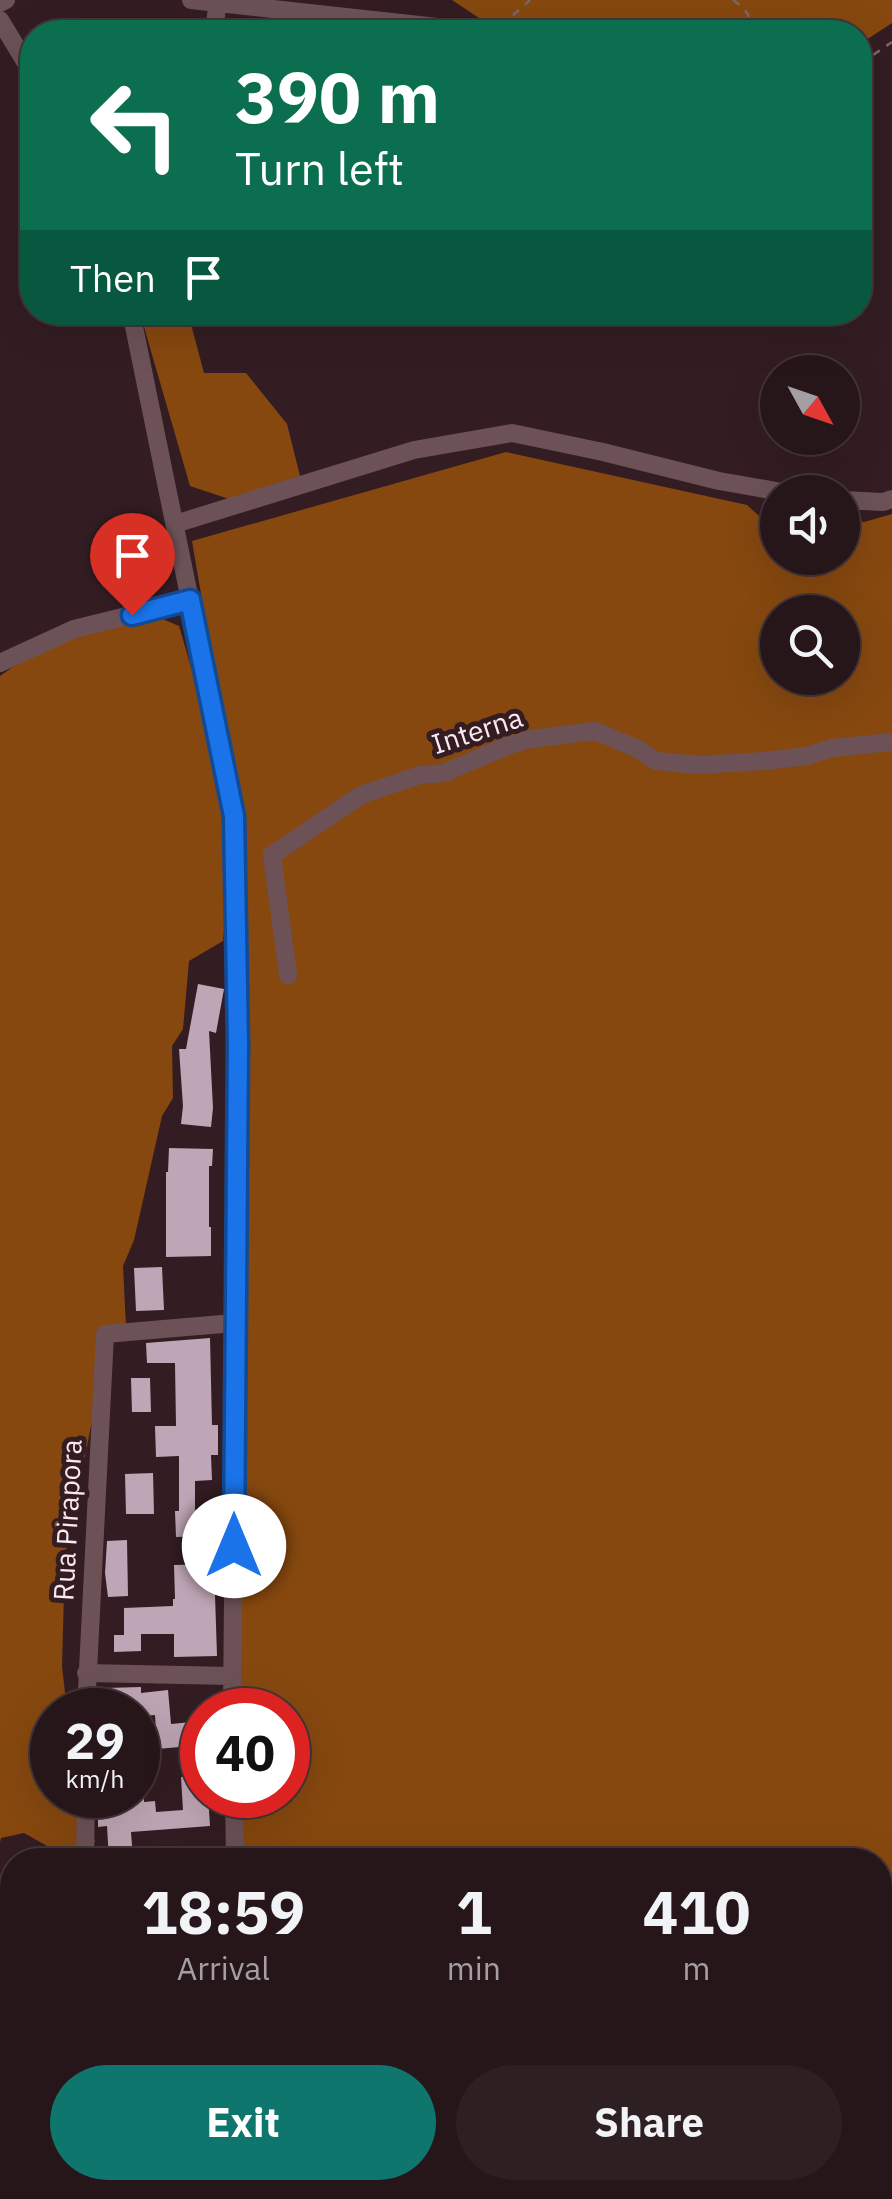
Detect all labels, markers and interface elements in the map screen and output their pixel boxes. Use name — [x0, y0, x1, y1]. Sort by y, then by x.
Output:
text: 390 m — [235, 51, 440, 142]
icon: left — [70, 60, 200, 190]
text: Turn left — [235, 139, 404, 197]
icon: arrive — [176, 250, 231, 305]
text: Then — [70, 253, 156, 302]
north arrow — [760, 355, 860, 455]
map controls — [760, 355, 860, 695]
button: sound — [760, 475, 860, 575]
pin — [90, 513, 175, 616]
icon: arrive — [105, 528, 160, 583]
button: search — [760, 595, 860, 695]
street label: Interna — [427, 698, 527, 762]
street label: Rua Pirapora — [44, 1438, 90, 1602]
position arrow — [182, 1494, 286, 1598]
speed limit sign: 40 — [180, 1688, 310, 1818]
text: 29 — [65, 1708, 125, 1773]
text: km/h — [66, 1762, 124, 1795]
text: 18:59 — [142, 1872, 305, 1951]
text: 1 — [456, 1872, 492, 1951]
text: 410 — [642, 1872, 750, 1951]
text: Arrival — [177, 1947, 270, 1989]
text: min — [447, 1947, 501, 1989]
text: m — [683, 1947, 710, 1989]
button: Exit — [50, 2065, 436, 2180]
button: Share — [456, 2065, 842, 2180]

